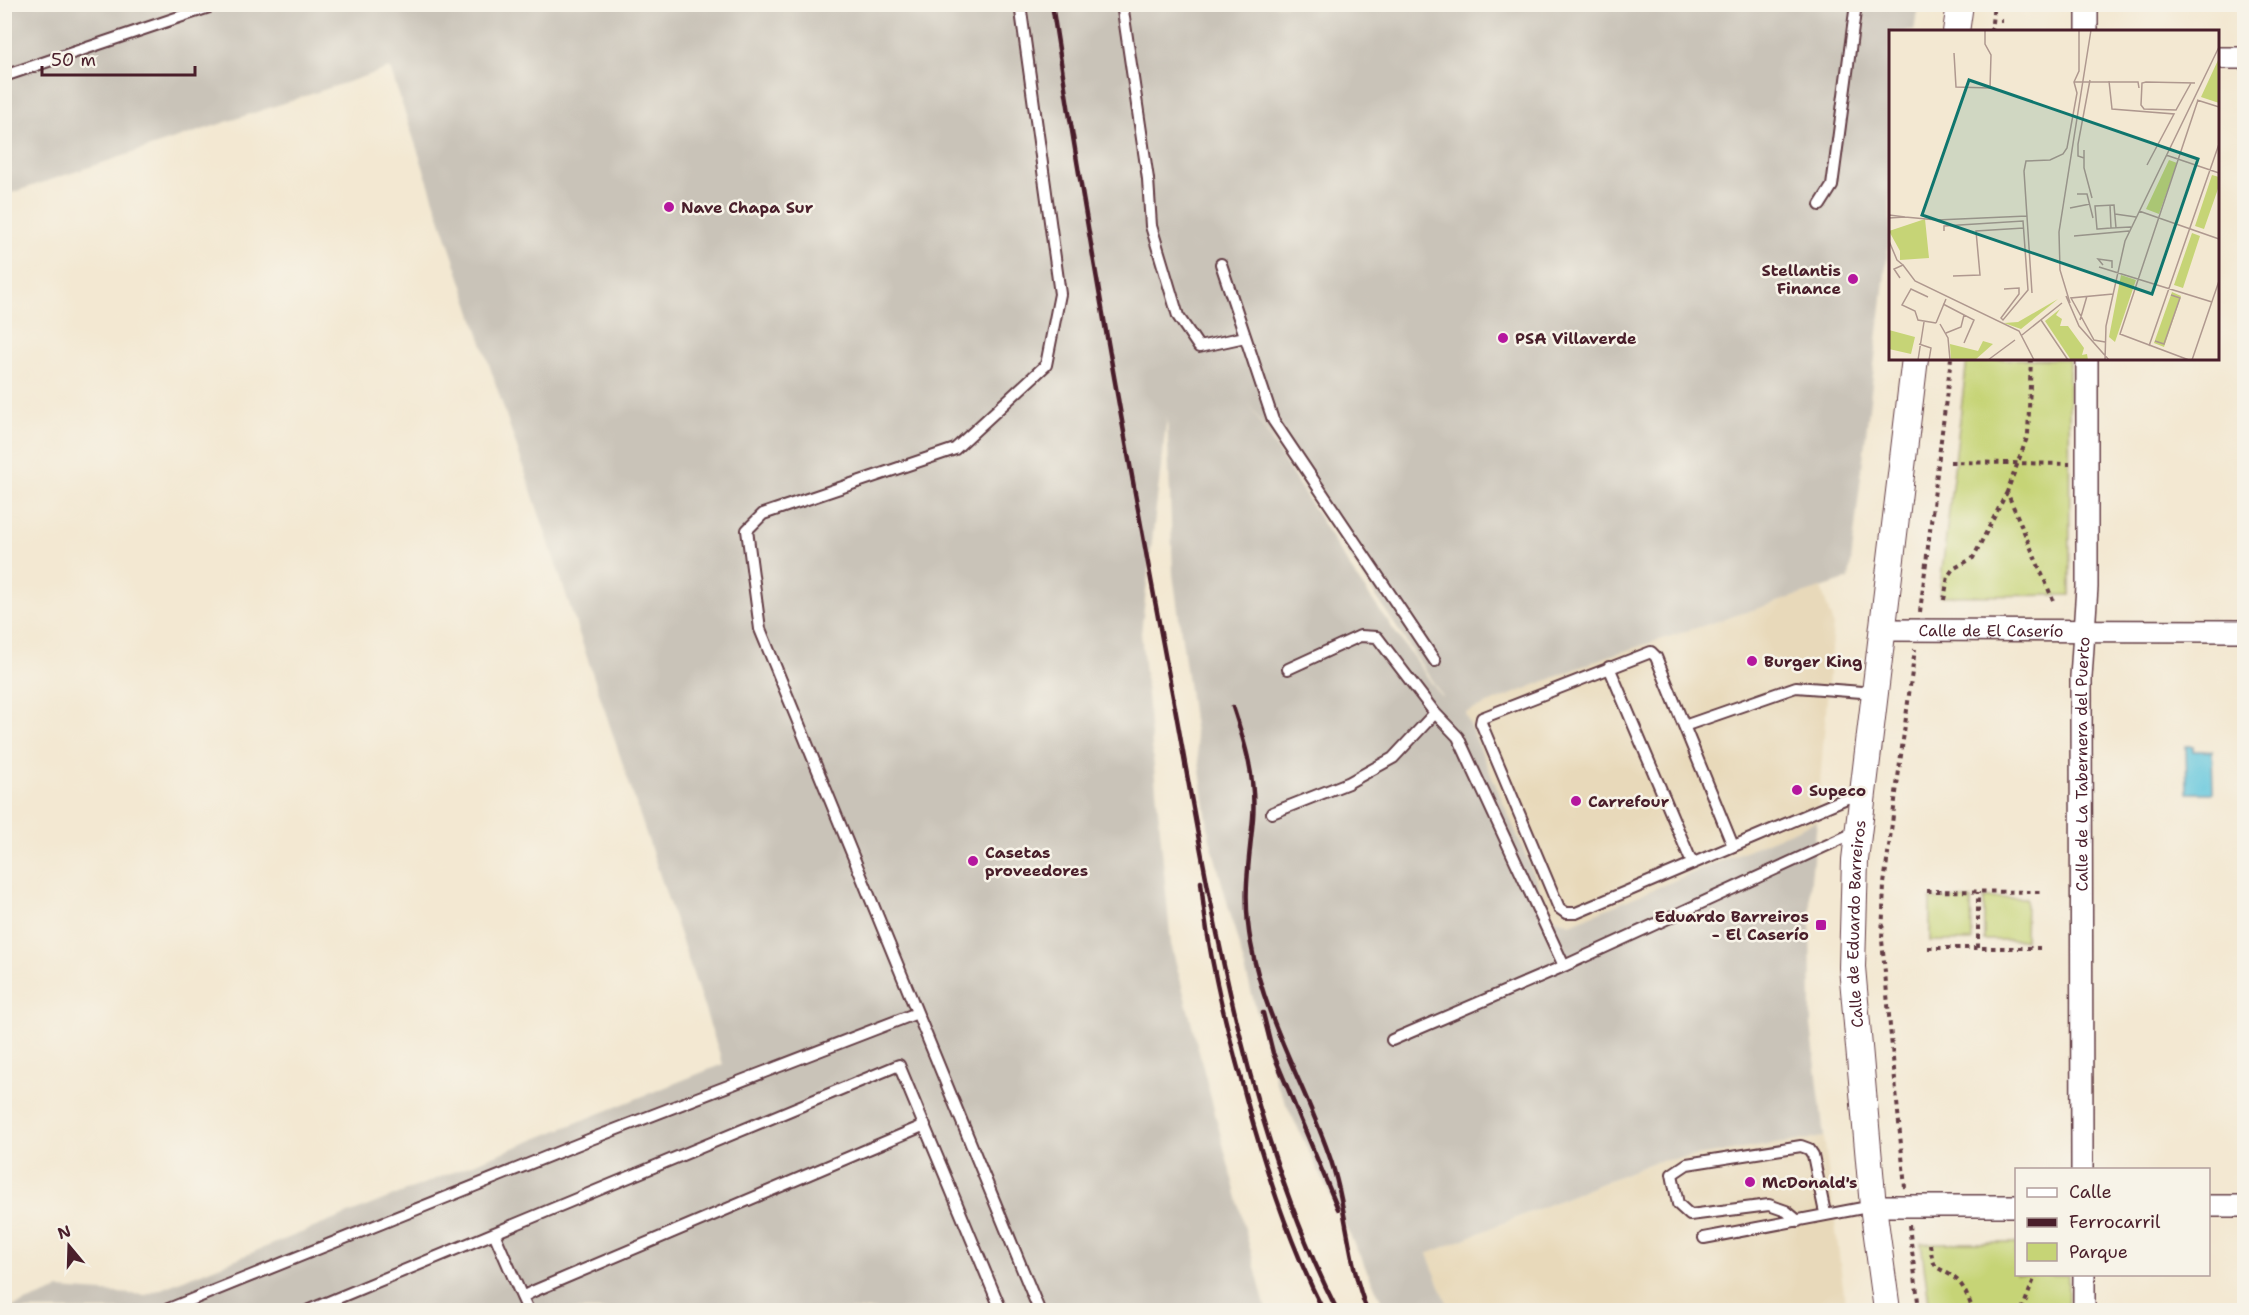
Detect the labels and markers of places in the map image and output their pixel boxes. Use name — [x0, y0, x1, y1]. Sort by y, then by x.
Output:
place label: Nave Chapa Sur — [681, 197, 814, 218]
marker: Nave Chapa Sur — [662, 200, 676, 214]
place label: Stellantis Finance — [1762, 260, 1841, 299]
marker: Stellantis Finance — [1846, 272, 1860, 286]
place label: PSA Villaverde — [1515, 328, 1637, 349]
marker: PSA Villaverde — [1496, 331, 1510, 345]
place label: Burger King — [1764, 651, 1863, 672]
marker: Burger King — [1745, 654, 1759, 668]
place label: Supeco — [1809, 780, 1866, 801]
marker: Supeco — [1790, 783, 1804, 797]
place label: Carrefour — [1588, 791, 1670, 812]
marker: Carrefour — [1569, 794, 1583, 808]
place label: Casetas proveedores — [985, 842, 1088, 881]
marker: Casetas proveedores — [966, 854, 980, 868]
place label: Eduardo Barreiros - El Caserío — [1654, 906, 1809, 945]
marker: Eduardo Barreiros - El Caserío — [1814, 918, 1828, 932]
place label: McDonald's — [1762, 1172, 1858, 1193]
marker: McDonald's — [1743, 1175, 1757, 1189]

